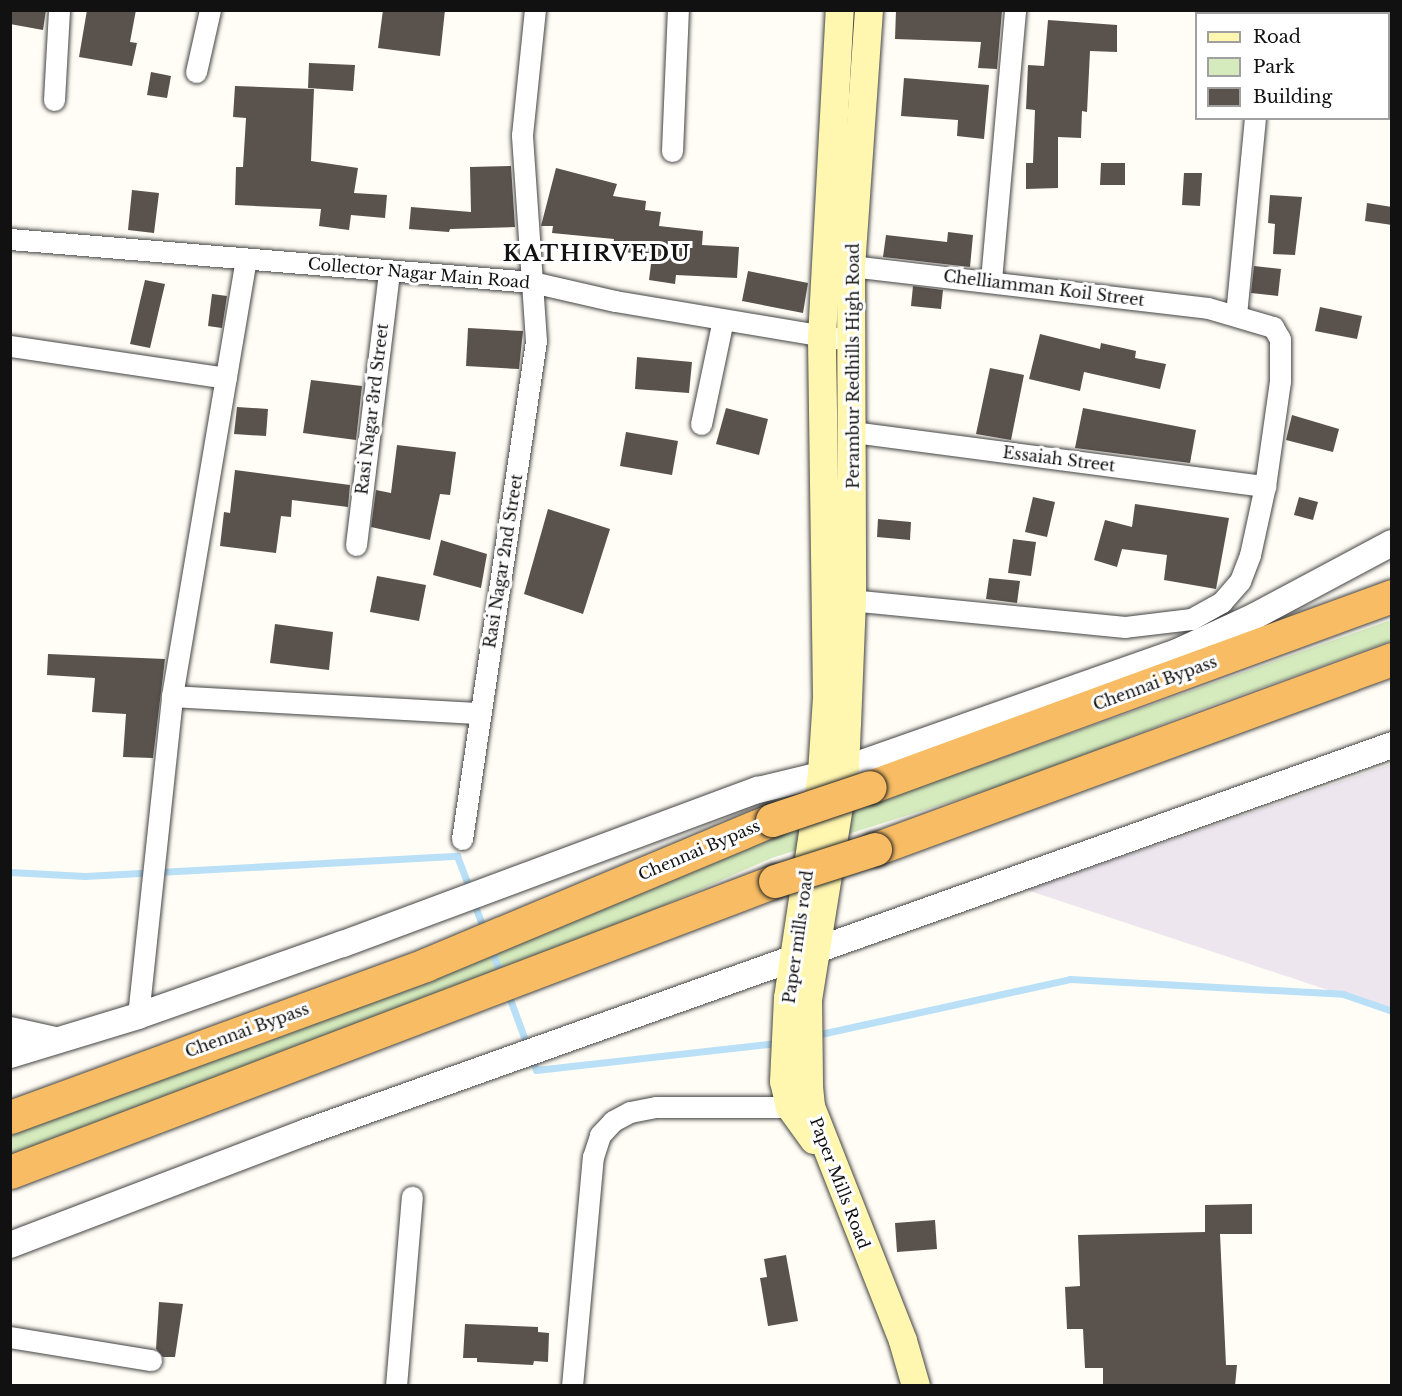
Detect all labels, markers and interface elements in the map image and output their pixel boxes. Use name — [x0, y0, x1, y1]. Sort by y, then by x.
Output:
legend — [1195, 12, 1390, 120]
text: Road — [1253, 26, 1301, 48]
text: Park — [1253, 56, 1295, 78]
text: Building — [1253, 86, 1332, 108]
district label: KATHIRVEDU — [503, 241, 691, 267]
street label: Perambur Redhills High Road — [843, 243, 863, 489]
street label: Collector Nagar Main Road — [307, 254, 531, 292]
street label: Chelliamman Koil Street — [942, 266, 1146, 310]
street label: Rasi Nagar 3rd Street — [352, 322, 392, 496]
street label: Essaiah Street — [1002, 443, 1116, 475]
street label: Rasi Nagar 2nd Street — [480, 472, 526, 650]
street label: Chennai Bypass — [1090, 652, 1220, 714]
street label: Chennai Bypass — [635, 816, 763, 884]
street label: Paper mills road — [779, 869, 817, 1005]
street label: Chennai Bypass — [182, 999, 312, 1061]
street label: Paper Mills Road — [806, 1114, 874, 1252]

